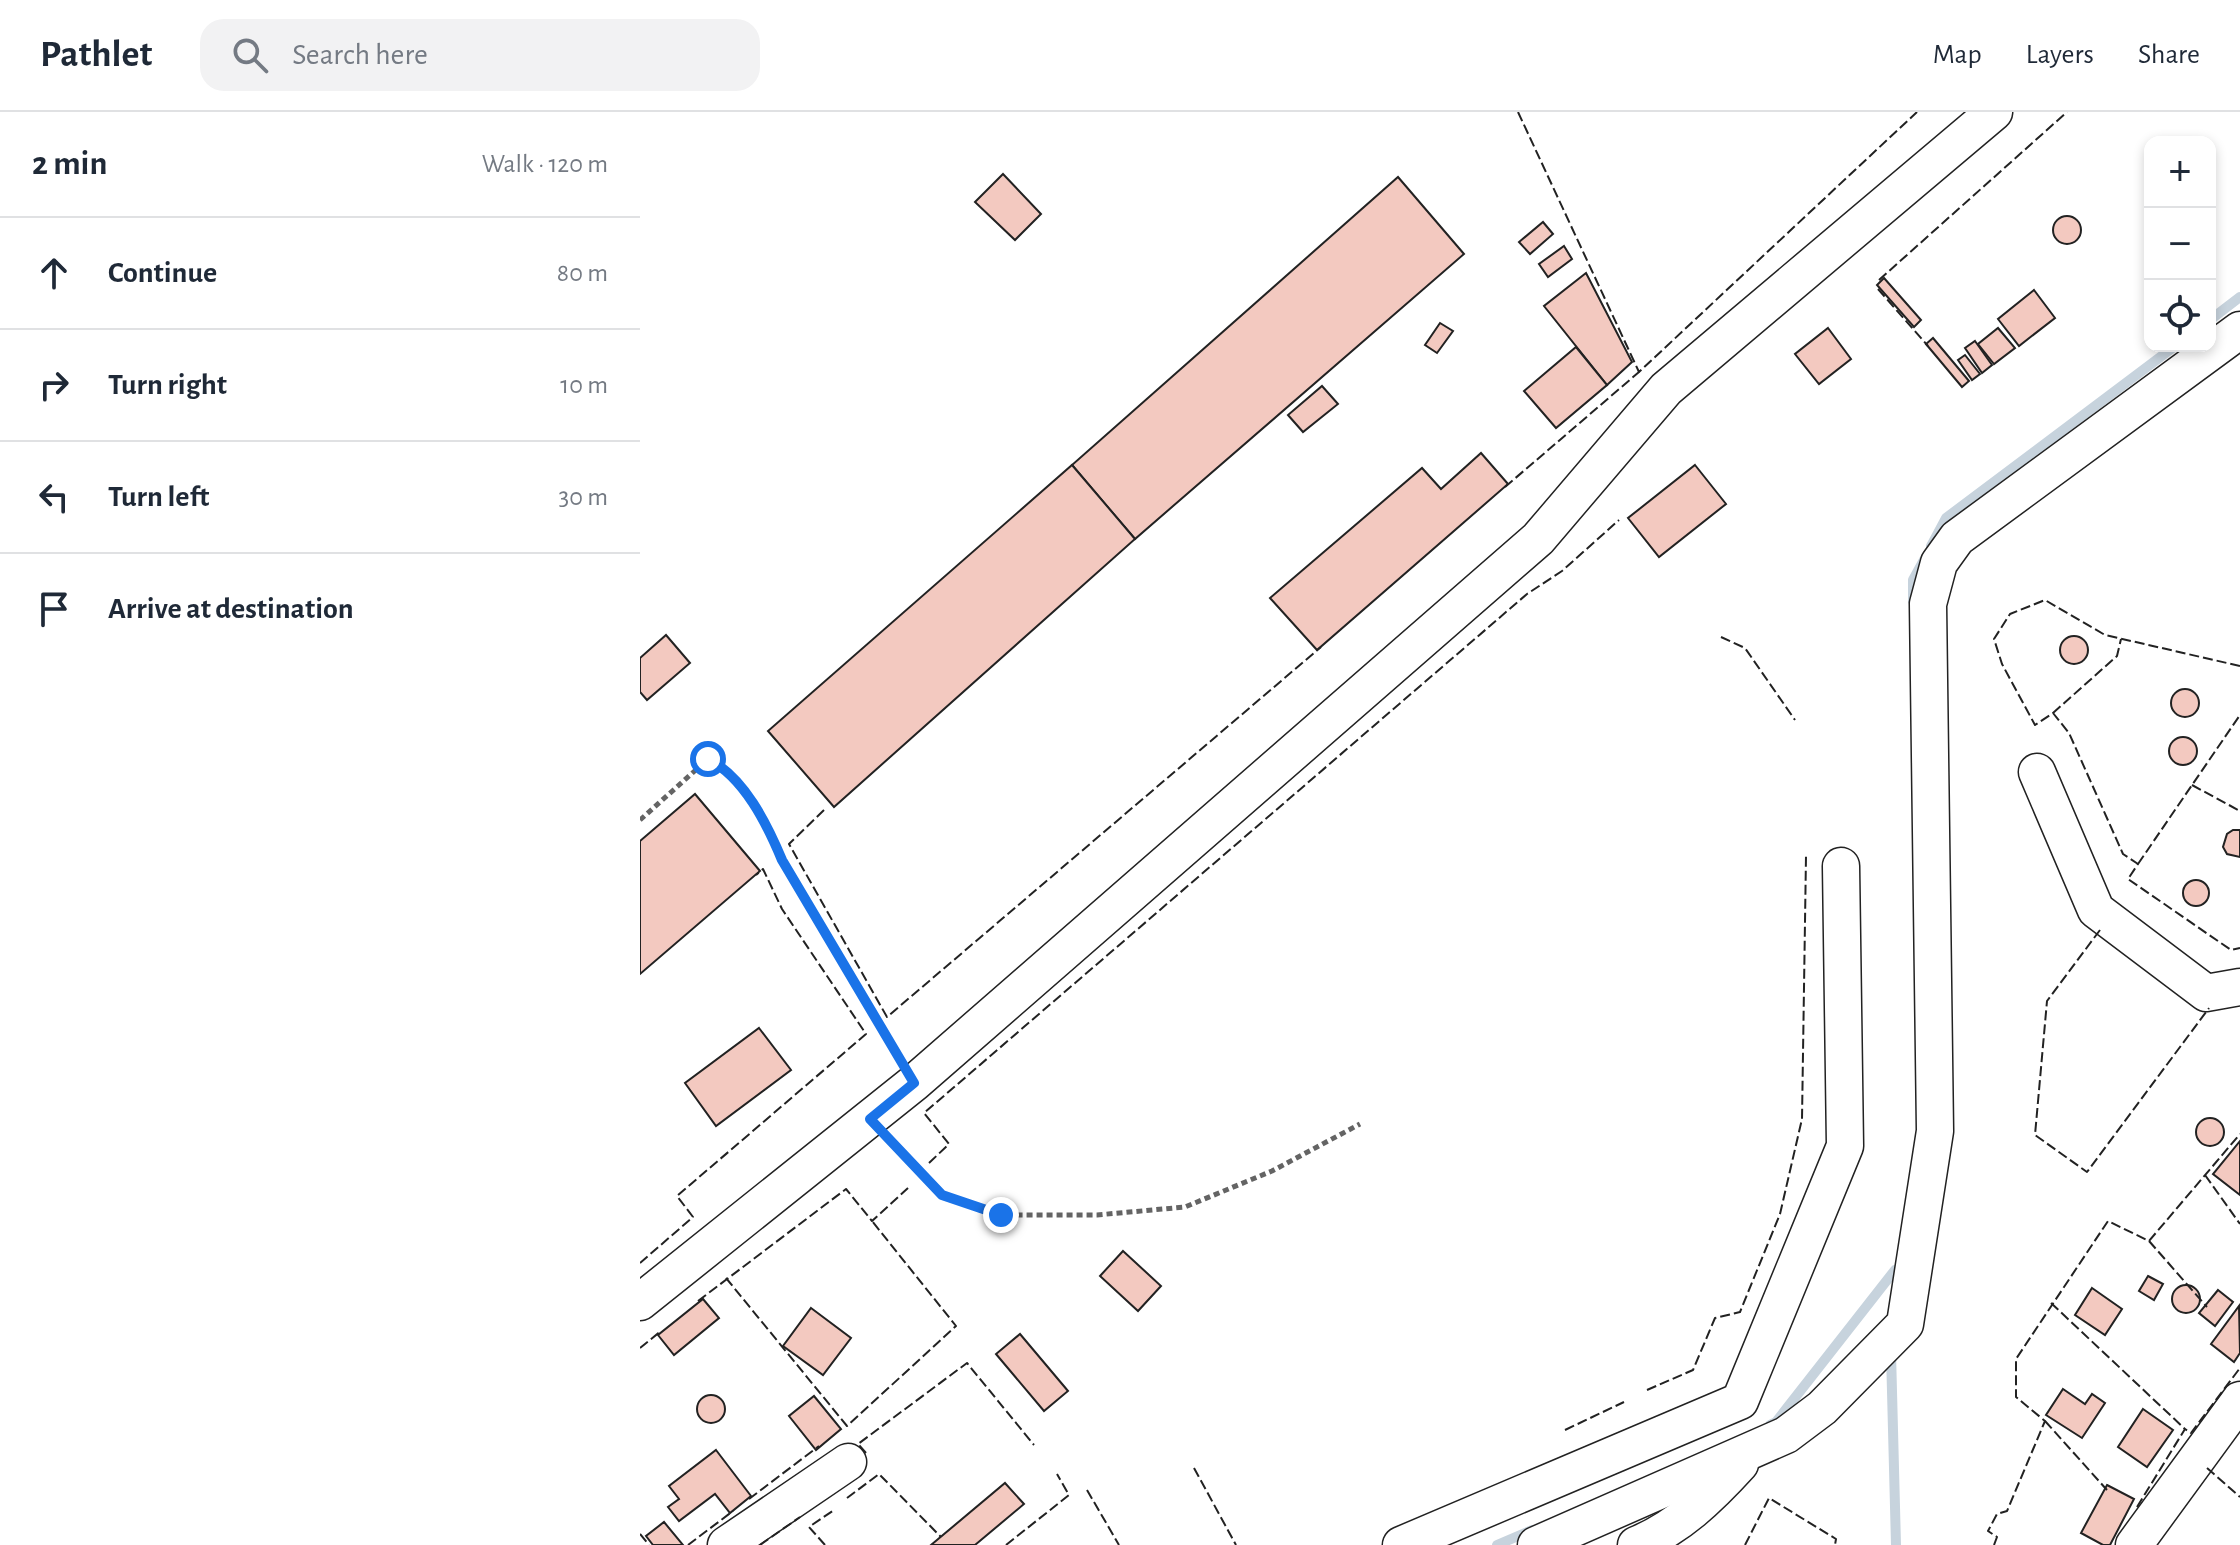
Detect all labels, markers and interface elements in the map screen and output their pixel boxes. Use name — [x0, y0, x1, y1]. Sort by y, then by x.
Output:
search box — [200, 19, 760, 91]
icon: search — [228, 33, 272, 77]
text: Pathlet — [40, 36, 152, 74]
text: Search here — [292, 40, 428, 70]
text: Map — [1933, 41, 1982, 69]
text: Layers — [2026, 41, 2094, 69]
text: Share — [2138, 41, 2200, 69]
map controls — [2144, 136, 2216, 352]
button: + — [2144, 136, 2216, 208]
text: 2 min — [32, 147, 107, 181]
text: Walk · 120 m — [482, 151, 608, 177]
button: − — [2144, 208, 2216, 280]
icon: ahead — [32, 251, 76, 295]
text: Continue — [108, 258, 217, 288]
text: 80 m — [557, 260, 608, 286]
button: locate — [2144, 280, 2216, 352]
icon: right — [32, 363, 76, 407]
text: Turn right — [108, 370, 227, 400]
text: 10 m — [560, 372, 608, 398]
icon: left — [32, 475, 76, 519]
text: Turn left — [108, 482, 209, 512]
text: 30 m — [558, 484, 608, 510]
icon: arrive — [32, 587, 76, 631]
text: Arrive at destination — [108, 594, 354, 624]
route start — [690, 741, 726, 777]
route end — [983, 1197, 1019, 1233]

